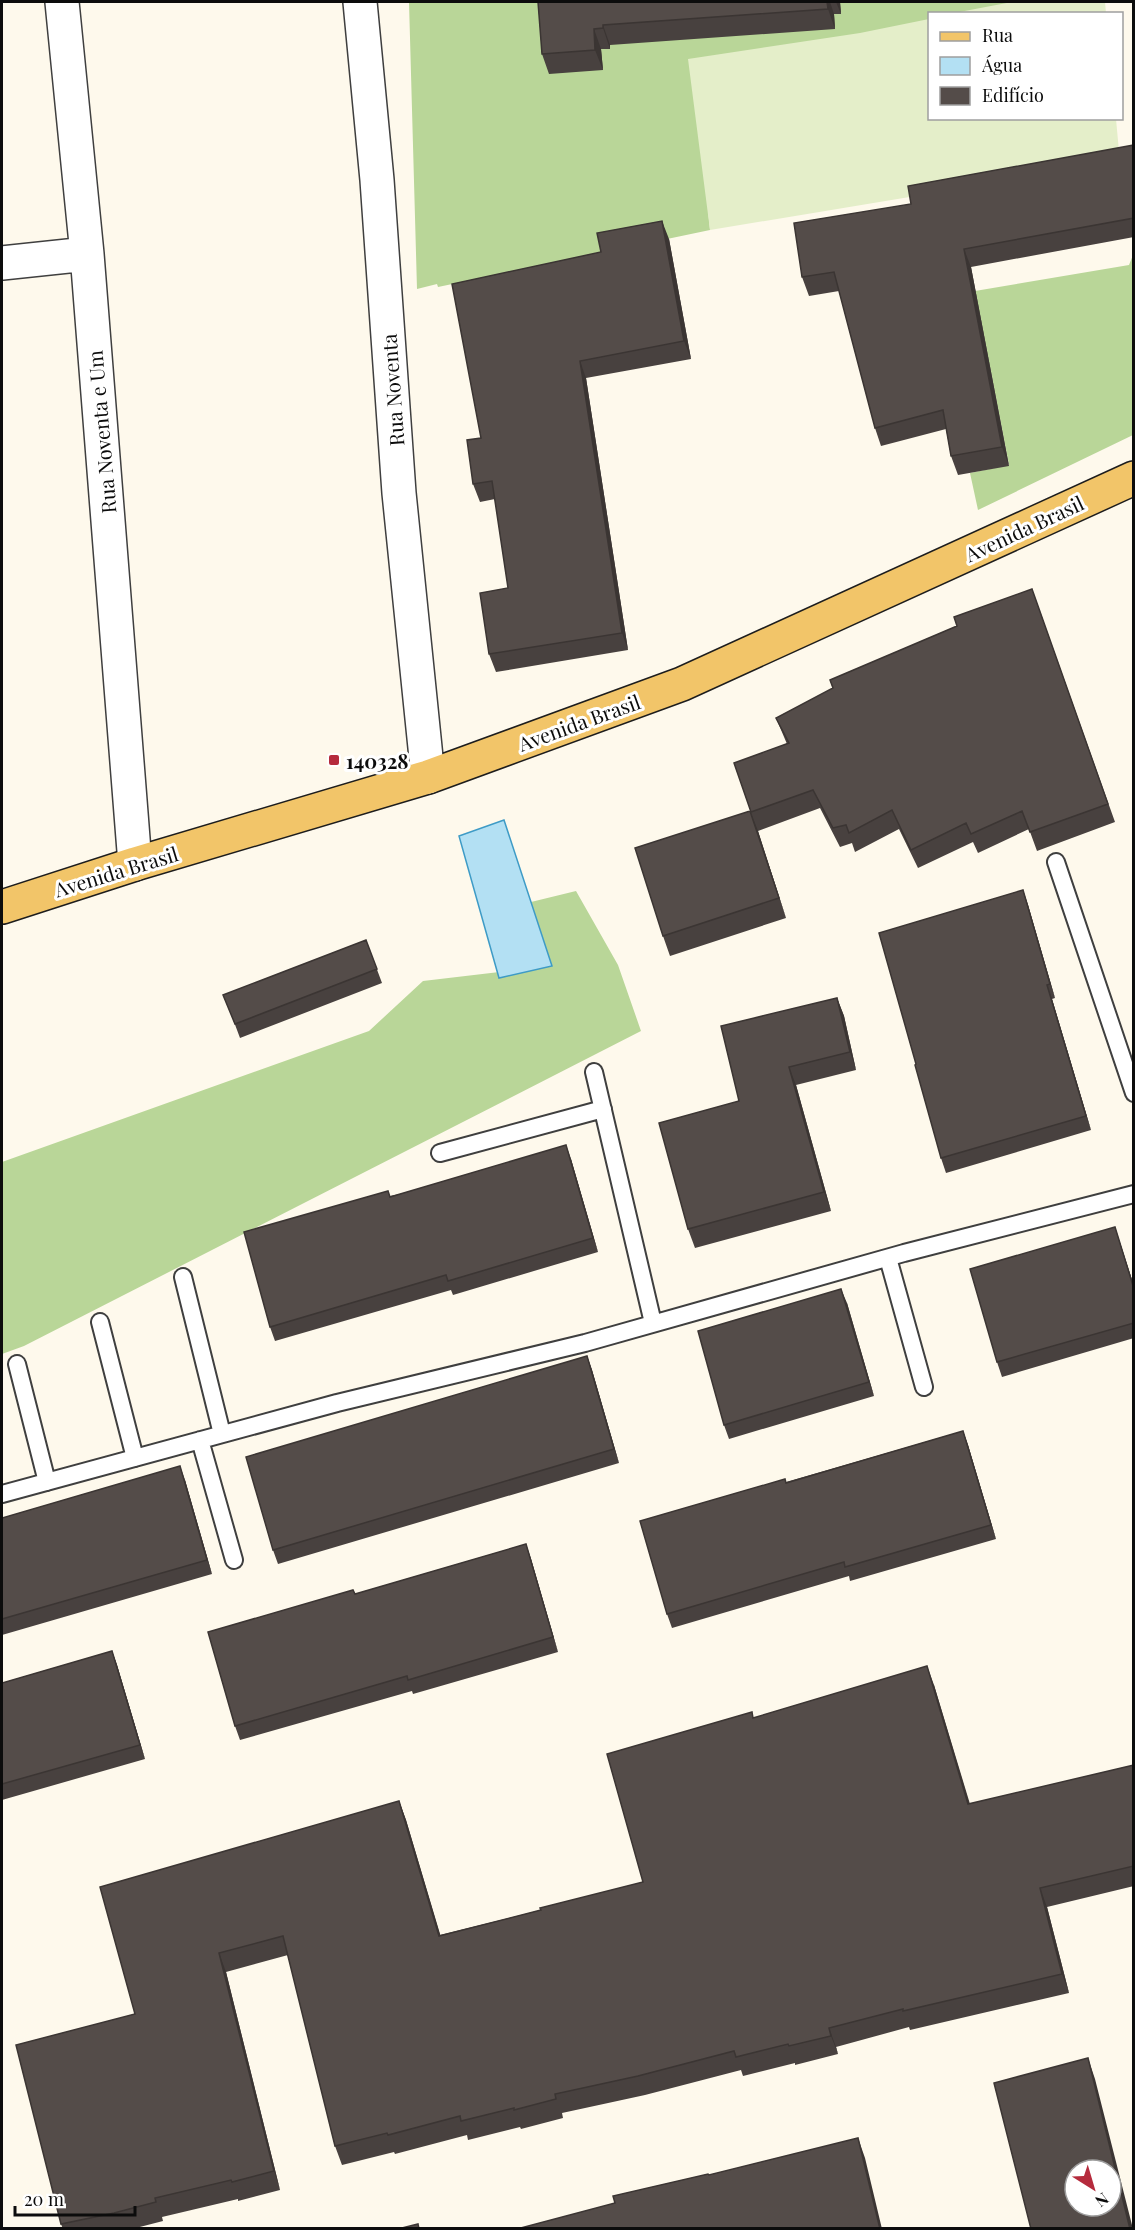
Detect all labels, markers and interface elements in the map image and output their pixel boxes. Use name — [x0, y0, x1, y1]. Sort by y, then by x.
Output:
legend — [928, 12, 1123, 120]
text: Rua — [982, 23, 1013, 47]
text: Água — [981, 53, 1022, 77]
text: Edifício — [982, 83, 1044, 107]
street label: Rua Noventa — [375, 333, 409, 447]
street label: Rua Noventa e Um — [80, 349, 122, 515]
street label: Avenida Brasil — [959, 489, 1088, 568]
street label: Avenida Brasil — [513, 687, 644, 757]
place label: 140328 — [346, 747, 409, 774]
marker: 140328 — [327, 753, 341, 767]
street label: Avenida Brasil — [50, 839, 182, 903]
north arrow — [1063, 2158, 1123, 2218]
scale bar — [15, 2179, 135, 2217]
text: 20 m — [24, 2187, 64, 2211]
text: N — [1091, 2189, 1113, 2213]

